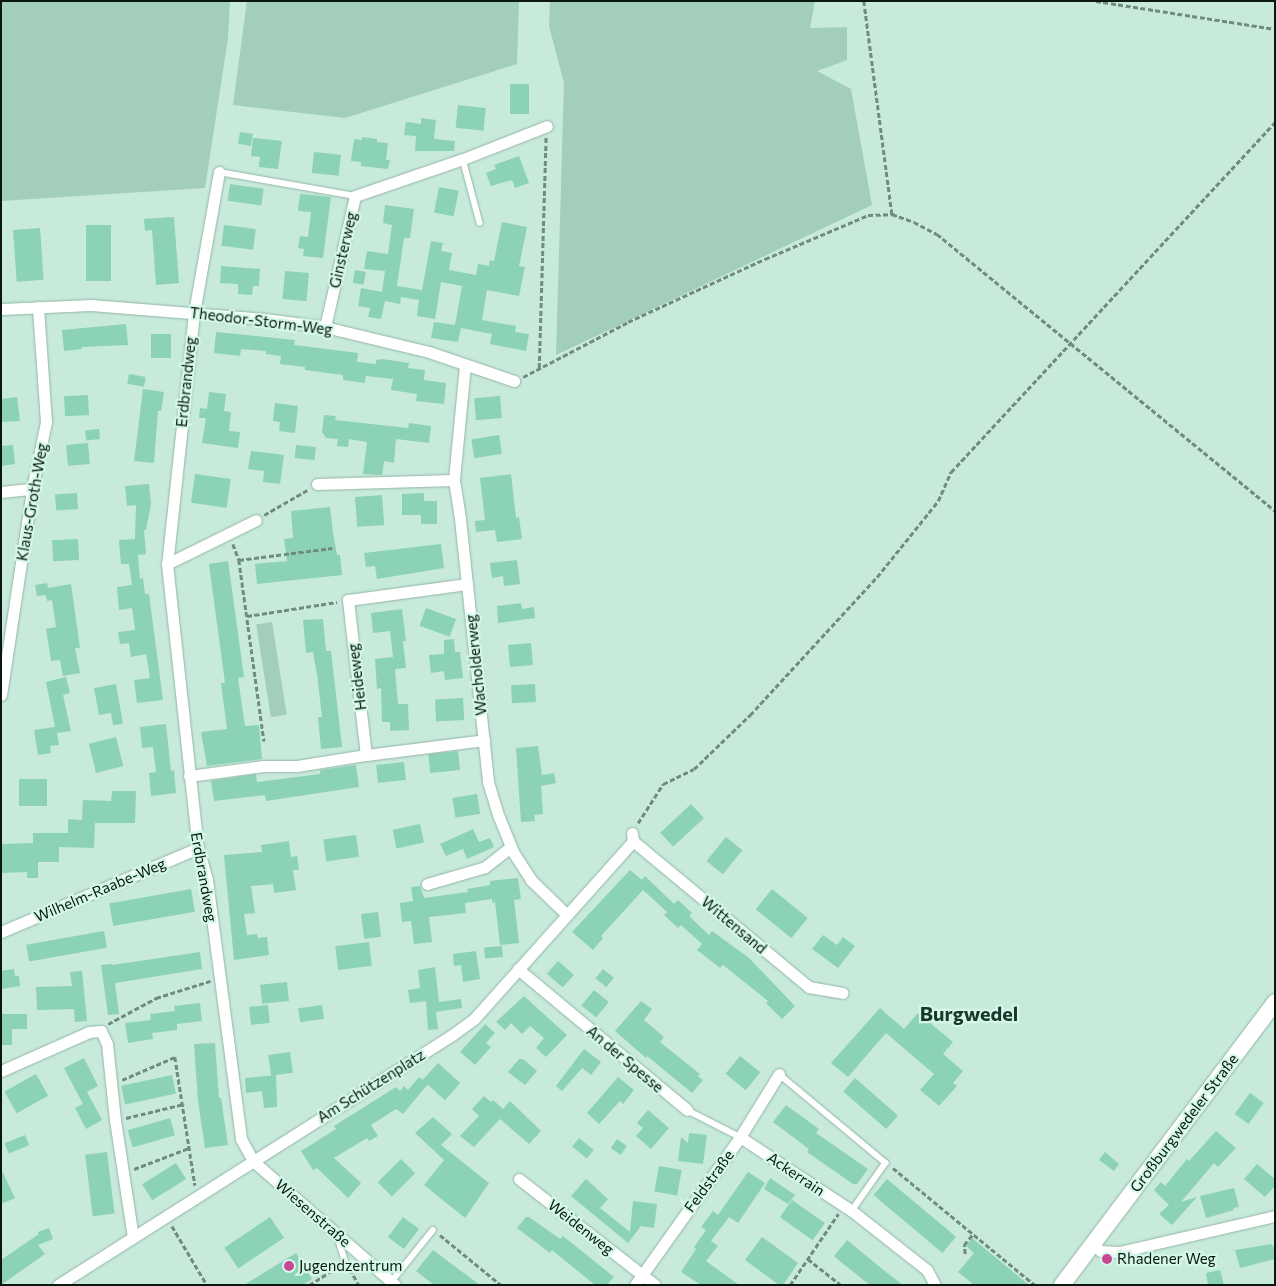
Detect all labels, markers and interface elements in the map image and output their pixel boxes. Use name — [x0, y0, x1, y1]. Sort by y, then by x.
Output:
street label: Ginsterweg — [325, 210, 361, 290]
street label: Theodor-Storm-Weg — [189, 303, 333, 339]
street label: Erdbrandweg — [172, 336, 200, 428]
street label: Klaus-Groth-Weg — [13, 442, 51, 562]
street label: Wacholderweg — [462, 614, 490, 716]
street label: Heideweg — [344, 643, 370, 711]
street label: Erdbrandweg — [187, 831, 221, 923]
street label: Wilhelm-Raabe-Weg — [32, 854, 168, 926]
street label: Wittensand — [698, 892, 770, 958]
district label: Burgwedel — [920, 1001, 1018, 1025]
street label: An der Spesse — [583, 1022, 667, 1096]
street label: Am Schützenplatz — [314, 1046, 428, 1126]
street label: Großburgwedeler Straße — [1126, 1050, 1242, 1196]
street label: Feldstraße — [680, 1146, 738, 1216]
street label: Ackerrain — [764, 1148, 828, 1200]
street label: Wiesenstraße — [272, 1175, 354, 1251]
street label: Weidenweg — [544, 1196, 618, 1258]
place label: Rhadener Weg — [1117, 1250, 1216, 1268]
marker: Rhadener Weg — [1101, 1253, 1113, 1265]
place label: Jugendzentrum — [299, 1257, 402, 1275]
marker: Jugendzentrum — [283, 1260, 295, 1272]

